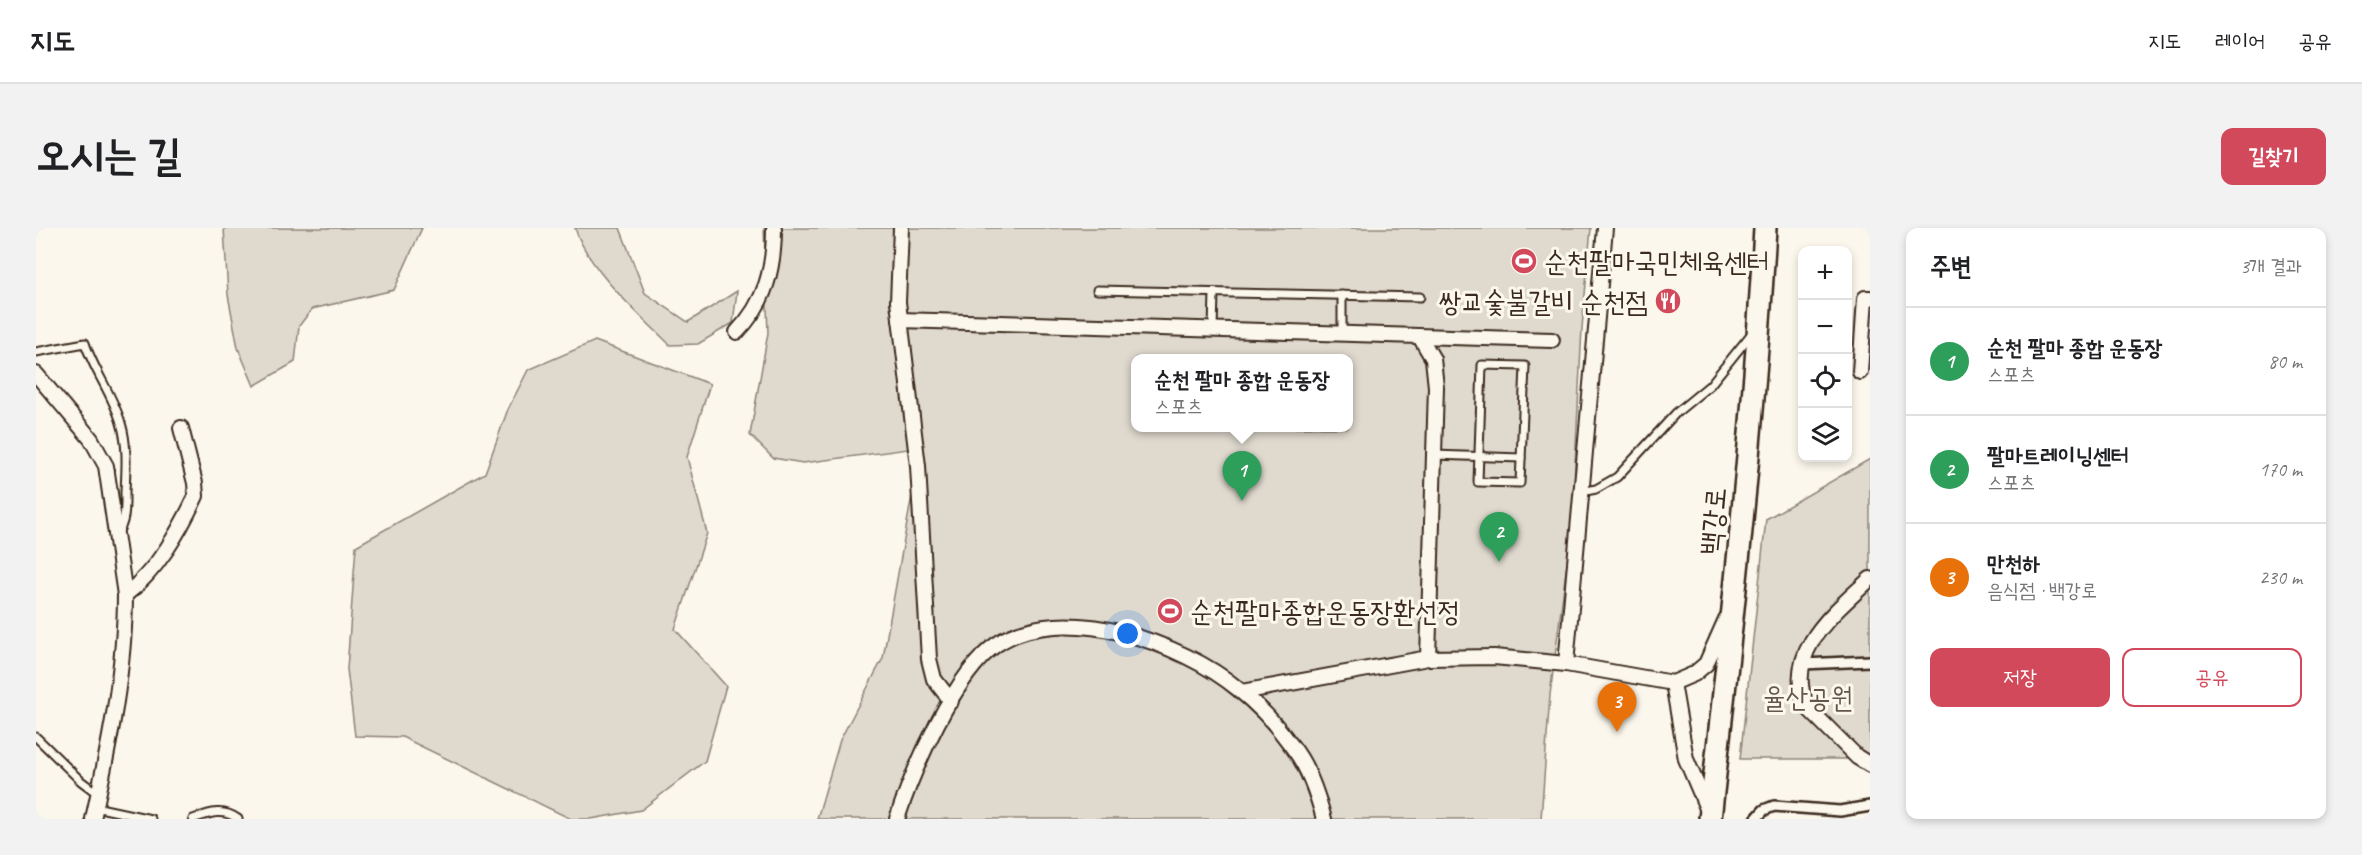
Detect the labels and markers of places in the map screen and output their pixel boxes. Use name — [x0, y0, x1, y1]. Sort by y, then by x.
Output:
place label: 순천팔마국민체육센터 — [1544, 244, 1769, 279]
sports icon: 순천팔마국민체육센터 — [1509, 246, 1539, 276]
place label: 쌍교숯불갈비 순천점 — [1438, 284, 1648, 319]
restaurant icon: 쌍교숯불갈비 순천점 — [1653, 286, 1683, 316]
pin: 1 — [1222, 452, 1262, 501]
pin: 2 — [1480, 512, 1518, 562]
place label: 순천팔마종합운동장환선정 — [1190, 594, 1460, 629]
sports icon: 순천팔마종합운동장환선정 — [1155, 596, 1185, 626]
pin: 3 — [1598, 682, 1636, 732]

